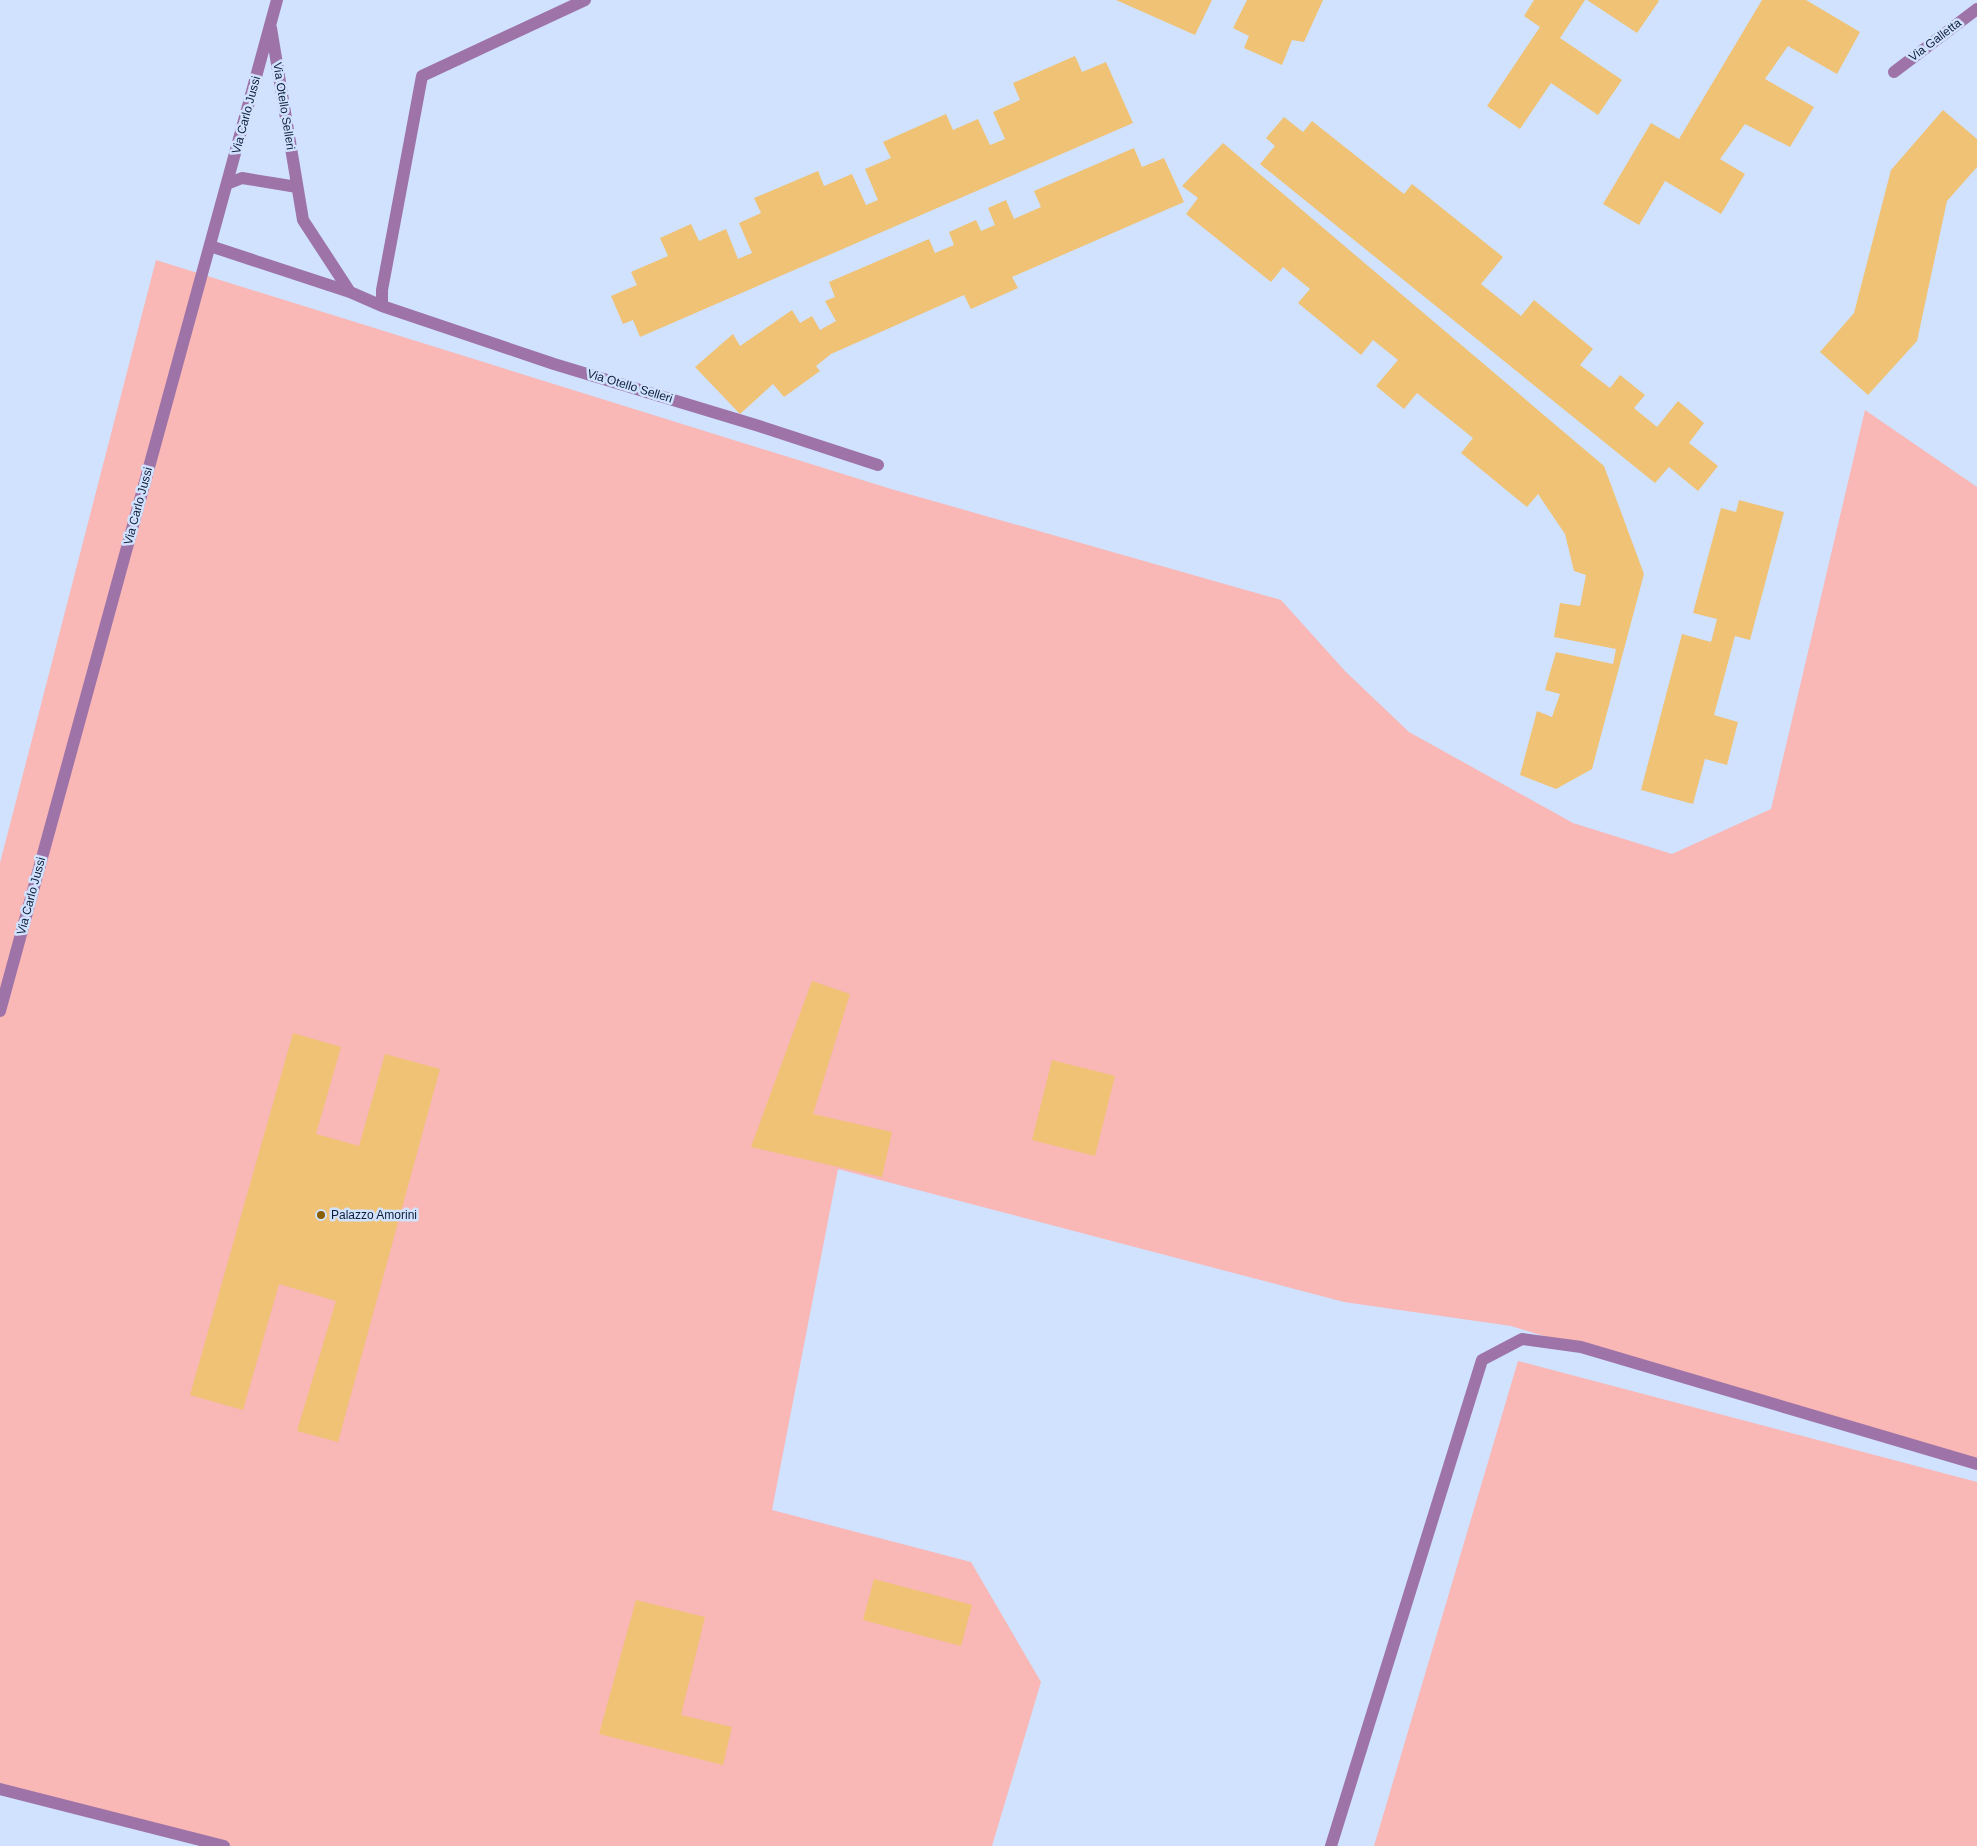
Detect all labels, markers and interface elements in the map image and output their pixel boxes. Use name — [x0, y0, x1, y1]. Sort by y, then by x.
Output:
street label: Via Galletta — [1906, 16, 1964, 64]
street label: Via Otello Selleri — [270, 61, 298, 151]
street label: Via Carlo Jussi — [229, 75, 263, 155]
street label: Via Otello Selleri — [586, 366, 674, 406]
street label: Via Carlo Jussi — [121, 466, 155, 546]
street label: Via Carlo Jussi — [14, 856, 48, 936]
place label: Palazzo Amorini — [331, 1208, 417, 1222]
marker: Palazzo Amorini — [315, 1209, 327, 1221]

